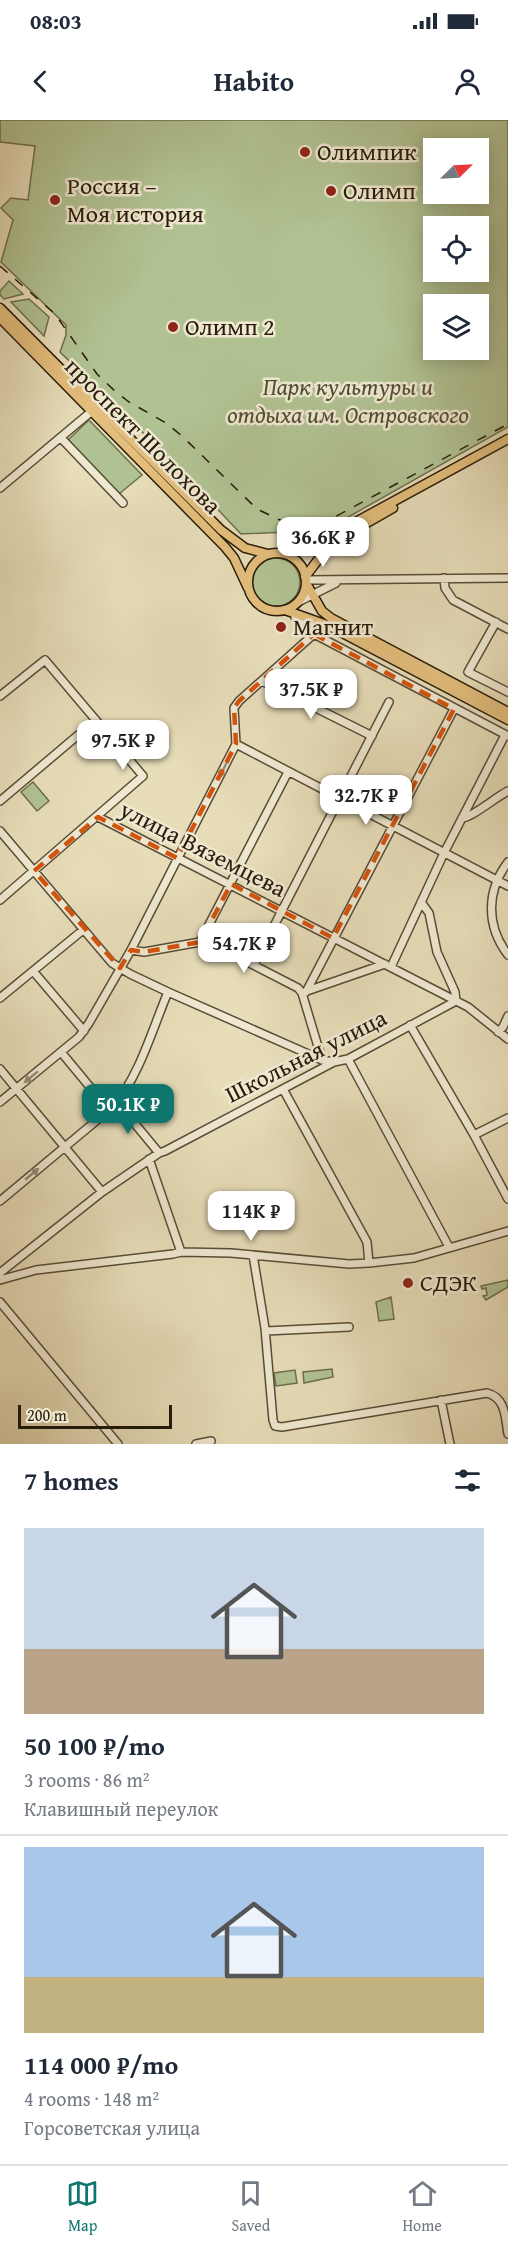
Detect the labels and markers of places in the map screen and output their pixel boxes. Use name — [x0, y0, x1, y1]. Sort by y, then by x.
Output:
place label: Олимпик — [317, 134, 417, 169]
marker: Олимпик — [298, 145, 312, 159]
place label: Россия – Моя история — [67, 168, 204, 231]
place label: Олимп — [343, 173, 416, 208]
marker: Олимп — [324, 184, 338, 198]
marker: Россия – Моя история — [48, 193, 62, 207]
place label: Олимп 2 — [185, 309, 275, 344]
marker: Олимп 2 — [166, 320, 180, 334]
pin: 36.6K ₽ — [268, 517, 378, 568]
place label: Магнит — [293, 609, 374, 644]
marker: Магнит — [274, 620, 288, 634]
pin: 37.5K ₽ — [256, 669, 366, 720]
pin: 97.5K ₽ — [68, 720, 178, 771]
pin: 32.7K ₽ — [311, 775, 421, 826]
pin: 54.7K ₽ — [189, 923, 299, 974]
pin: 50.1K ₽ — [73, 1084, 183, 1135]
pin: 114K ₽ — [202, 1191, 300, 1242]
place label: СДЭК — [420, 1265, 477, 1300]
marker: СДЭК — [401, 1276, 415, 1290]

